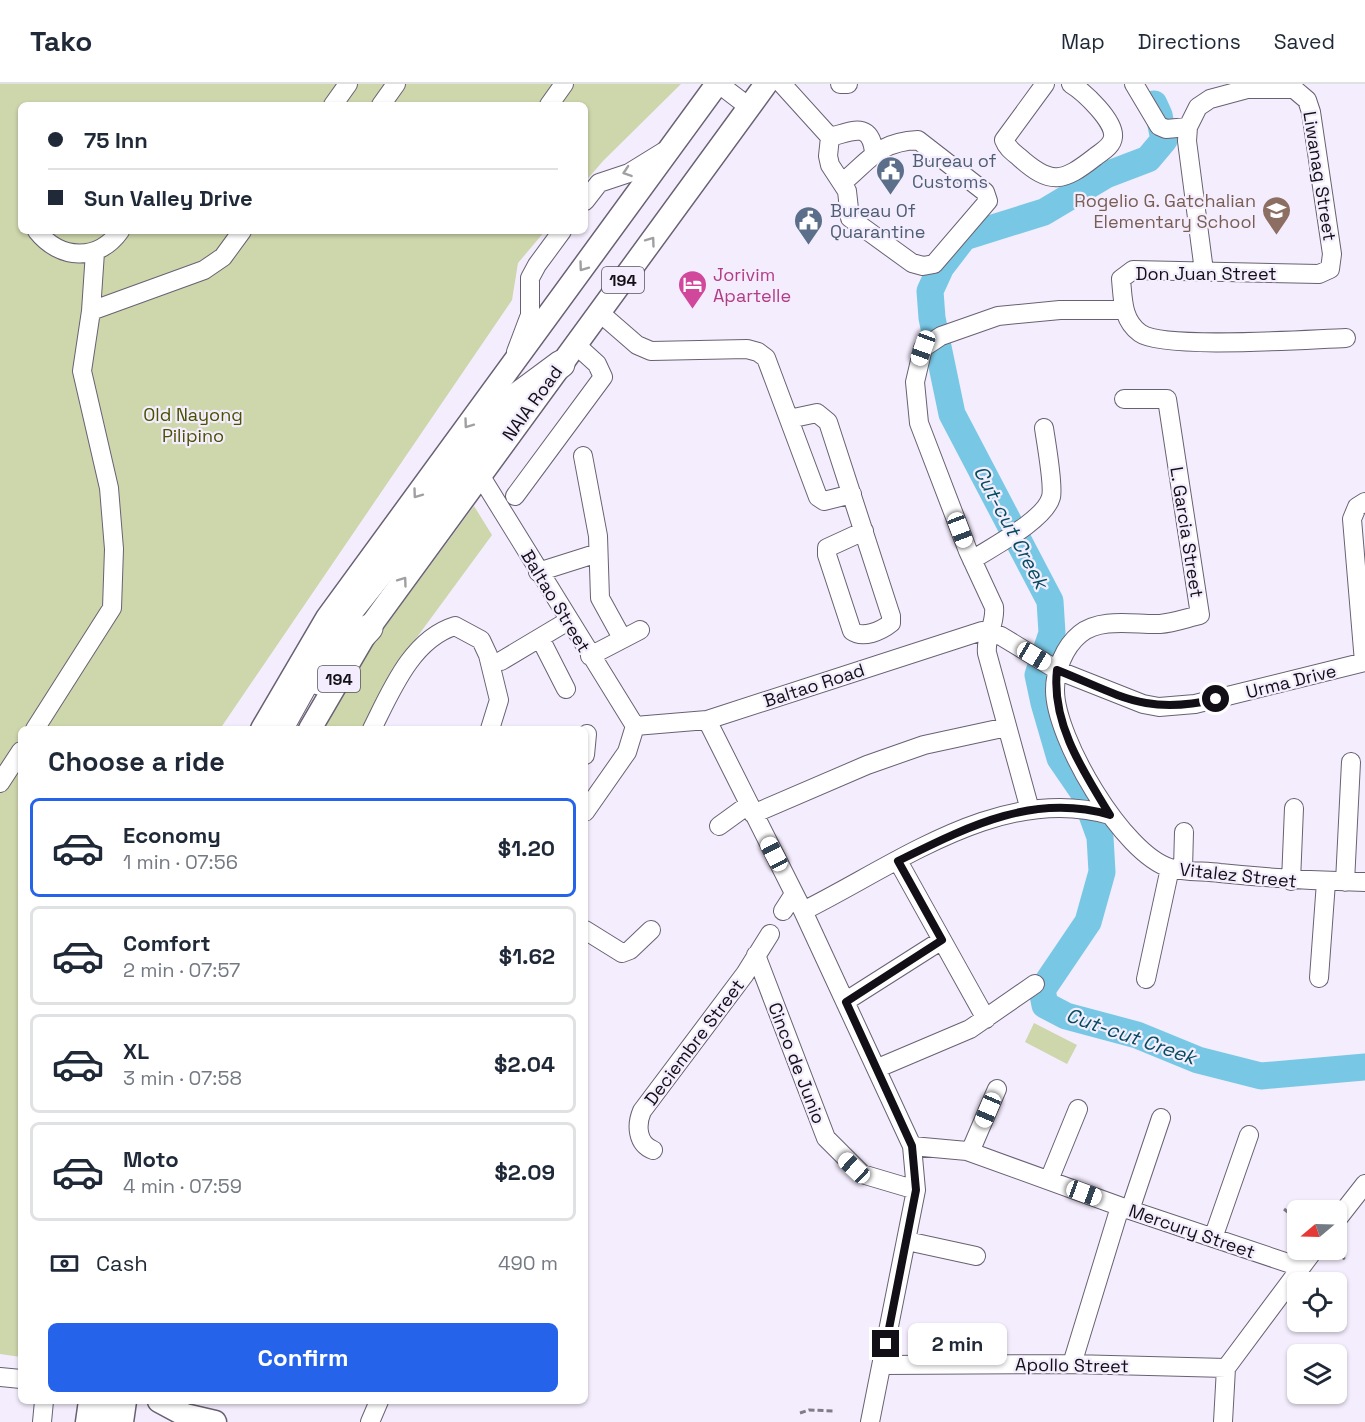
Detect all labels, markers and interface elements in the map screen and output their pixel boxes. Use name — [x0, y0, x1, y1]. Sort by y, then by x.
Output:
text: Tako — [30, 23, 92, 59]
text: Map — [1061, 28, 1105, 55]
text: Directions — [1138, 28, 1241, 55]
text: Saved — [1274, 28, 1335, 55]
street label: Liwanag Street — [1298, 109, 1342, 243]
text: 75 Inn — [84, 126, 148, 154]
place label: Bureau of Customs — [912, 149, 997, 193]
public building icon: Bureau of Customs — [875, 154, 907, 196]
one-way arrow — [622, 165, 633, 178]
text: Sun Valley Drive — [84, 184, 253, 212]
place label: Rogelio G. Gatchalian Elementary School — [1074, 189, 1256, 233]
school or university icon: Rogelio G. Gatchalian Elementary School — [1261, 194, 1293, 236]
place label: Bureau Of Quarantine — [830, 199, 925, 243]
public building icon: Bureau Of Quarantine — [793, 204, 825, 246]
one-way arrow — [643, 237, 654, 248]
one-way arrow — [580, 260, 591, 271]
street label: Don Juan Street — [1136, 262, 1276, 285]
place label: Jorivim Apartelle — [713, 263, 791, 307]
road number: 194 — [602, 267, 644, 293]
hotel icon: Jorivim Apartelle — [676, 268, 708, 310]
car — [908, 328, 938, 368]
street label: NAIA Road — [497, 361, 567, 445]
park label: Old Nayong Pilipino — [143, 403, 243, 447]
one-way arrow — [464, 417, 475, 428]
water label: Cut-cut Creek — [968, 461, 1055, 595]
street label: L. Garcia Street — [1165, 465, 1209, 599]
one-way arrow — [413, 488, 424, 499]
car — [945, 510, 975, 550]
street label: Baltao Street — [516, 545, 596, 657]
one-way arrow — [396, 576, 407, 587]
car — [1014, 639, 1054, 673]
street label: Baltao Road — [761, 658, 867, 712]
street label: Urma Drive — [1243, 659, 1339, 703]
road number: 194 — [318, 666, 360, 692]
route start — [1202, 685, 1229, 712]
text: Choose a ride — [48, 744, 225, 779]
icon: car — [51, 821, 105, 875]
text: Economy — [123, 821, 221, 849]
text: $1.20 — [498, 834, 555, 862]
car — [758, 834, 790, 874]
text: 1 min · 07:56 — [123, 849, 238, 875]
street label: Vitalez Street — [1178, 857, 1298, 893]
icon: car — [51, 929, 105, 983]
text: Comfort — [123, 929, 211, 957]
text: $1.62 — [499, 942, 555, 970]
text: 2 min · 07:57 — [123, 957, 240, 983]
street label: Deciembre Street — [639, 974, 749, 1110]
street label: Cinco de Junio — [763, 999, 831, 1127]
water label: Cut-cut Creek — [1062, 1002, 1202, 1071]
icon: car — [51, 1037, 105, 1091]
text: XL — [123, 1037, 149, 1065]
text: $2.04 — [494, 1050, 555, 1078]
text: 3 min · 07:58 — [123, 1065, 242, 1091]
car — [973, 1090, 1003, 1130]
icon: car — [51, 1145, 105, 1199]
text: Moto — [123, 1145, 179, 1173]
car — [835, 1149, 873, 1187]
text: $2.09 — [494, 1158, 555, 1186]
text: 4 min · 07:59 — [123, 1173, 242, 1199]
car — [1064, 1178, 1104, 1208]
street label: Mercury Street — [1126, 1199, 1258, 1263]
north arrow — [1287, 1200, 1347, 1260]
map controls — [1287, 1200, 1347, 1404]
icon: cash — [48, 1247, 81, 1280]
text: Cash — [96, 1249, 148, 1277]
text: 490 m — [498, 1250, 558, 1276]
button: locate — [1287, 1272, 1347, 1332]
button: Confirm — [48, 1323, 558, 1392]
callout: 2 min — [907, 1323, 1006, 1365]
route end — [872, 1330, 899, 1357]
text: 2 min — [932, 1331, 983, 1357]
button: layers — [1287, 1344, 1347, 1404]
street label: Apollo Street — [1015, 1353, 1129, 1377]

